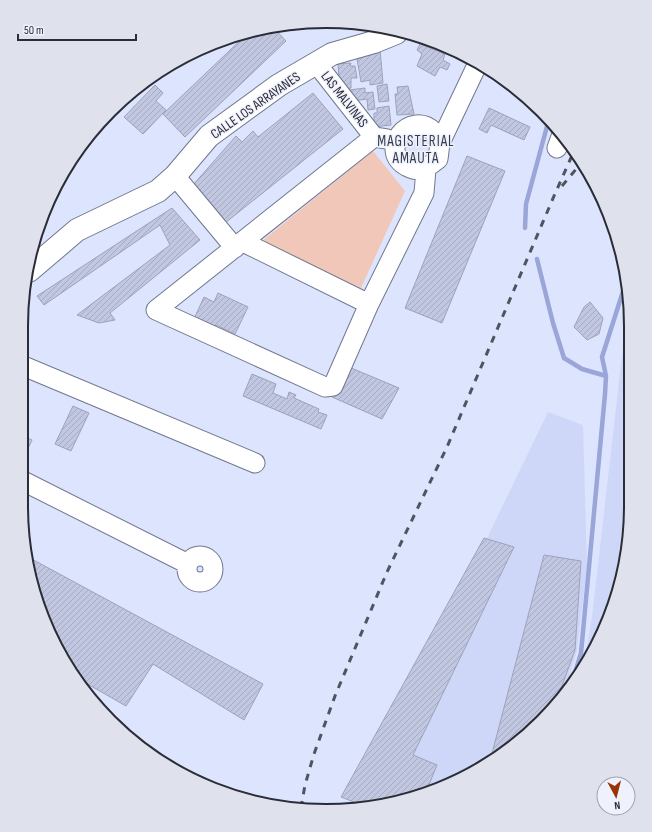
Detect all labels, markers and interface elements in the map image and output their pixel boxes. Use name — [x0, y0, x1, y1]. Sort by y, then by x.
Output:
scale bar — [18, 16, 136, 42]
text: 50 m — [24, 23, 44, 38]
street label: CALLE LOS ARRAYANES — [207, 68, 303, 143]
street label: LAS MALVINAS — [317, 68, 372, 131]
district label: MAGISTERIAL AMAUTA — [377, 132, 455, 168]
north arrow — [596, 776, 636, 816]
text: N — [613, 799, 621, 812]

